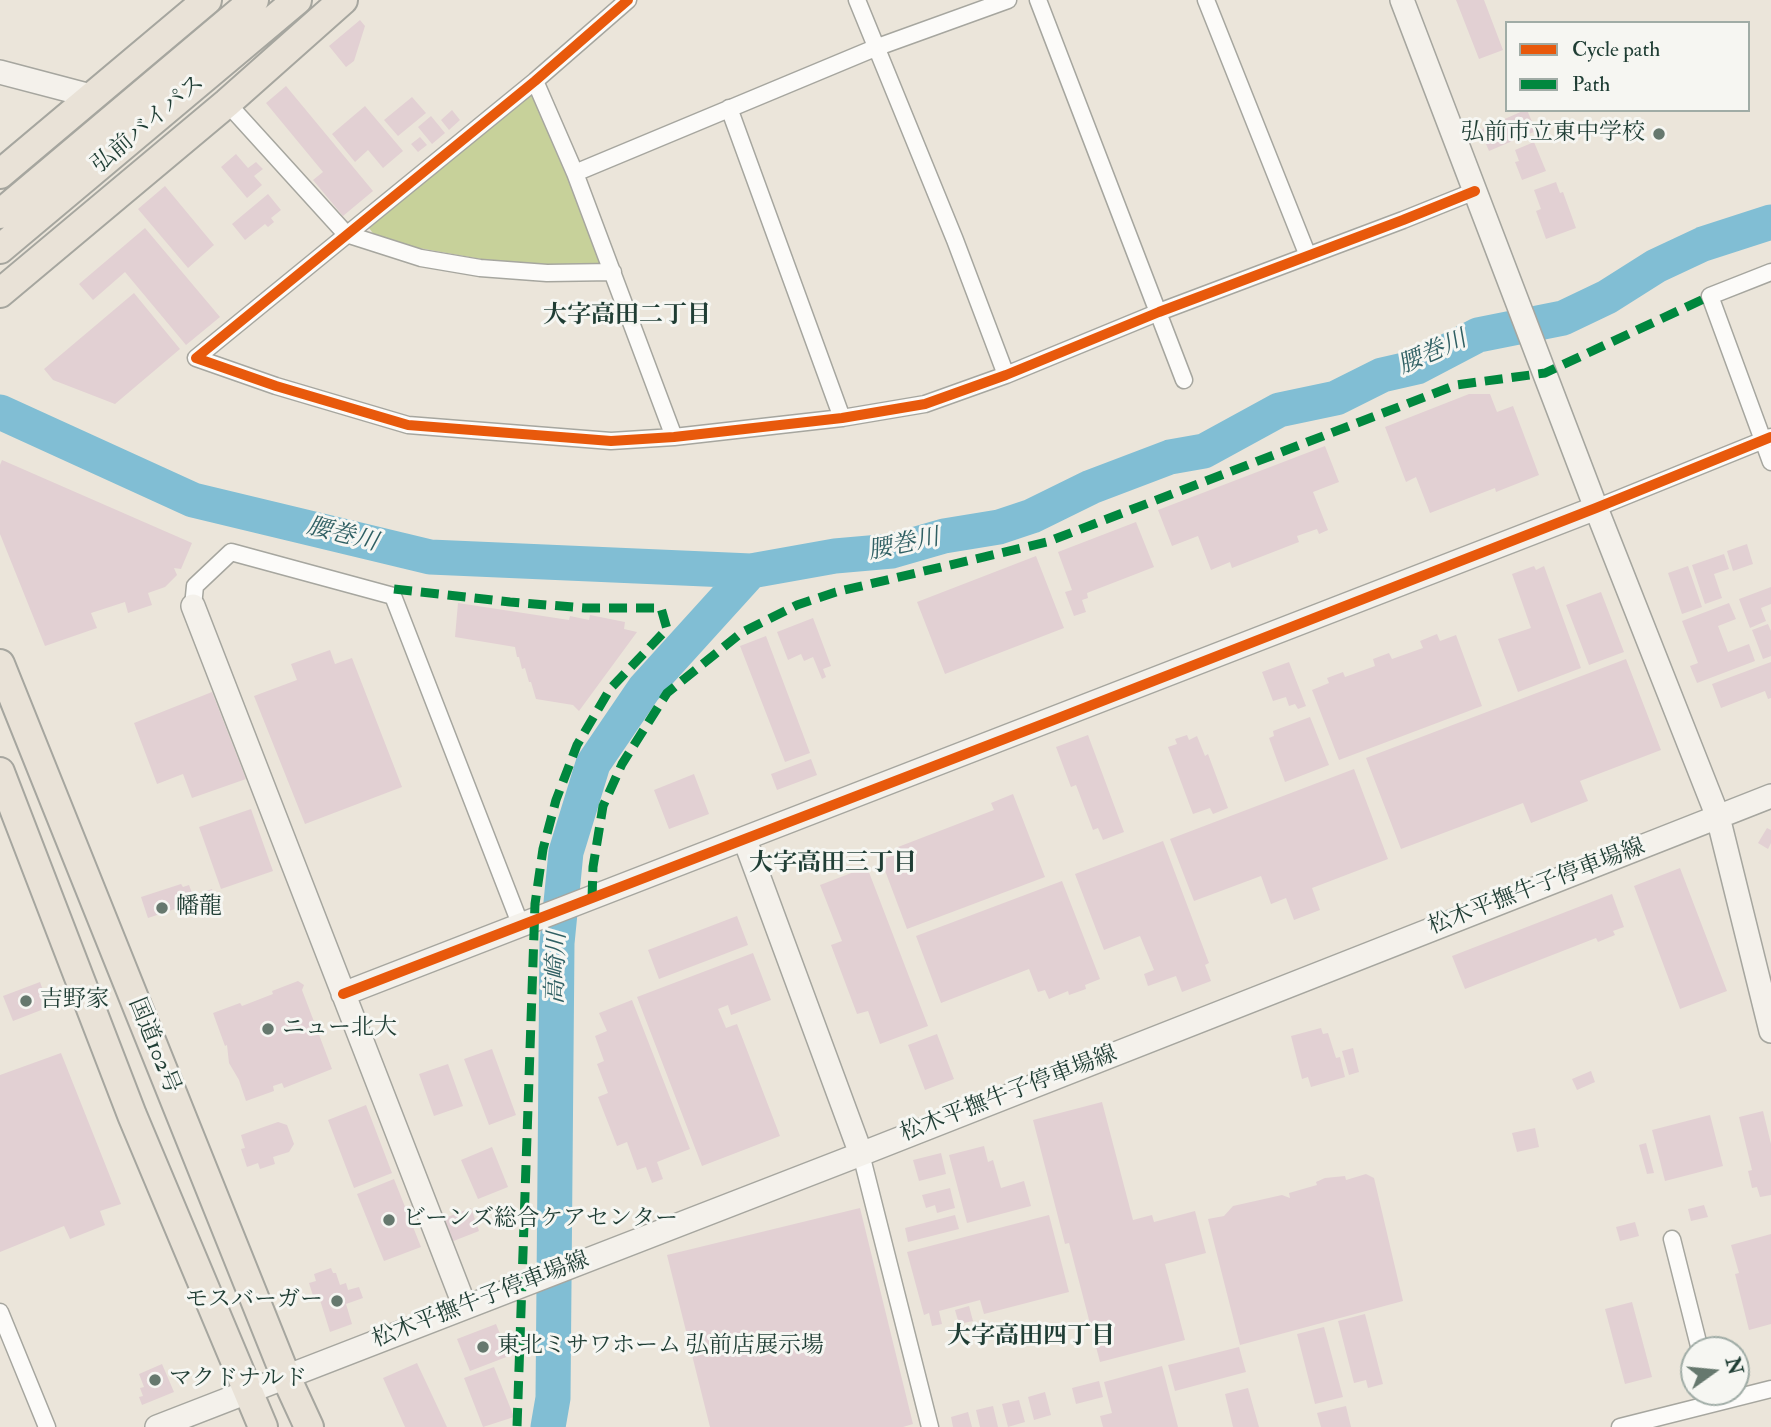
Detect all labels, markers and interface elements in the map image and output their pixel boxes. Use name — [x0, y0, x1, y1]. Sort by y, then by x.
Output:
legend — [1505, 21, 1750, 112]
text: Cycle path — [1572, 36, 1660, 63]
street label: 弘前バイパス — [87, 70, 211, 180]
text: Path — [1572, 71, 1610, 98]
place label: 弘前市立東中学校 — [1461, 120, 1645, 148]
marker: 弘前市立東中学校 — [1651, 126, 1667, 142]
district label: 大字高田二丁目 — [543, 303, 711, 331]
water label: 腰巻川 — [1394, 326, 1472, 382]
water label: 腰巻川 — [304, 513, 380, 559]
water label: 腰巻川 — [866, 524, 942, 568]
street label: 松木平撫牛子停車場線 — [1425, 834, 1649, 942]
district label: 大字高田三丁目 — [749, 851, 917, 879]
place label: 幡龍 — [176, 894, 222, 922]
marker: 幡龍 — [154, 900, 170, 916]
water label: 高崎川 — [542, 932, 574, 1004]
place label: 吉野家 — [40, 987, 109, 1015]
marker: 吉野家 — [18, 993, 34, 1009]
street label: 国道102号 — [121, 994, 185, 1098]
place label: ニュー北大 — [282, 1015, 397, 1043]
marker: ニュー北大 — [260, 1021, 276, 1037]
street label: 松木平撫牛子停車場線 — [897, 1041, 1121, 1149]
place label: ビーンズ総合ケアセンター — [403, 1206, 678, 1234]
marker: ビーンズ総合ケアセンター — [381, 1212, 397, 1228]
street label: 松木平撫牛子停車場線 — [369, 1247, 593, 1355]
place label: モスバーガー — [185, 1287, 323, 1315]
marker: モスバーガー — [329, 1293, 345, 1309]
district label: 大字高田四丁目 — [947, 1324, 1115, 1352]
place label: 東北ミサワホーム 弘前店展示場 — [497, 1333, 824, 1361]
north arrow — [1680, 1336, 1750, 1406]
marker: 東北ミサワホーム 弘前店展示場 — [475, 1339, 491, 1355]
text: N — [1720, 1355, 1747, 1377]
place label: マクドナルド — [169, 1366, 307, 1394]
marker: マクドナルド — [147, 1372, 163, 1388]

